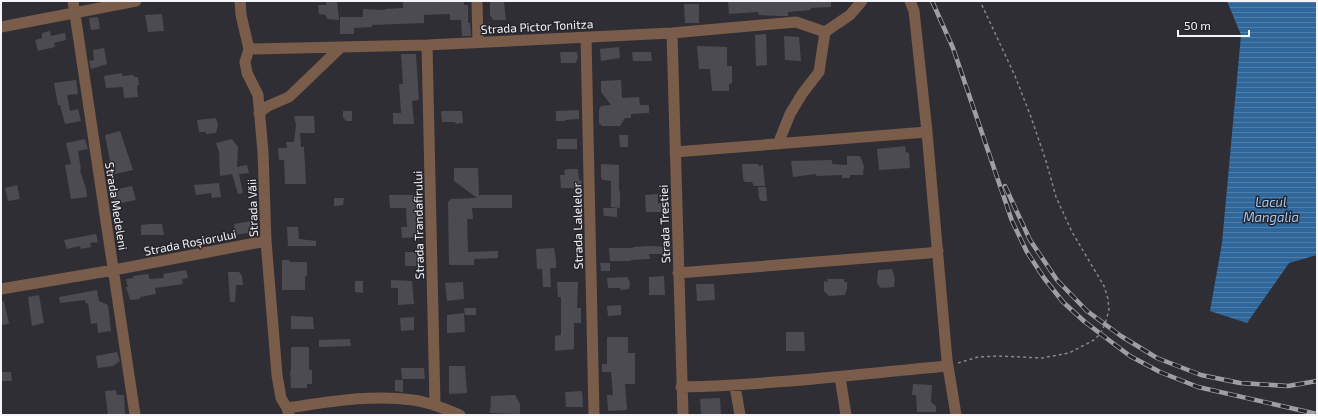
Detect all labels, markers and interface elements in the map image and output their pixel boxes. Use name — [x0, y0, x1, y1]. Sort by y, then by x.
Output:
scale bar — [1178, 12, 1249, 38]
street label: Strada Pictor Tonitza — [480, 16, 594, 36]
text: 50 m — [1184, 18, 1211, 32]
street label: Strada Medeleni — [103, 161, 131, 251]
street label: Strada Trandafirului — [410, 171, 426, 279]
street label: Strada Văii — [244, 179, 260, 237]
street label: Strada Lalelelor — [569, 182, 585, 269]
street label: Strada Trestiei — [656, 185, 672, 263]
water label: Lacul Mangalia — [1243, 194, 1299, 225]
street label: Strada Roșiorului — [143, 226, 238, 260]

